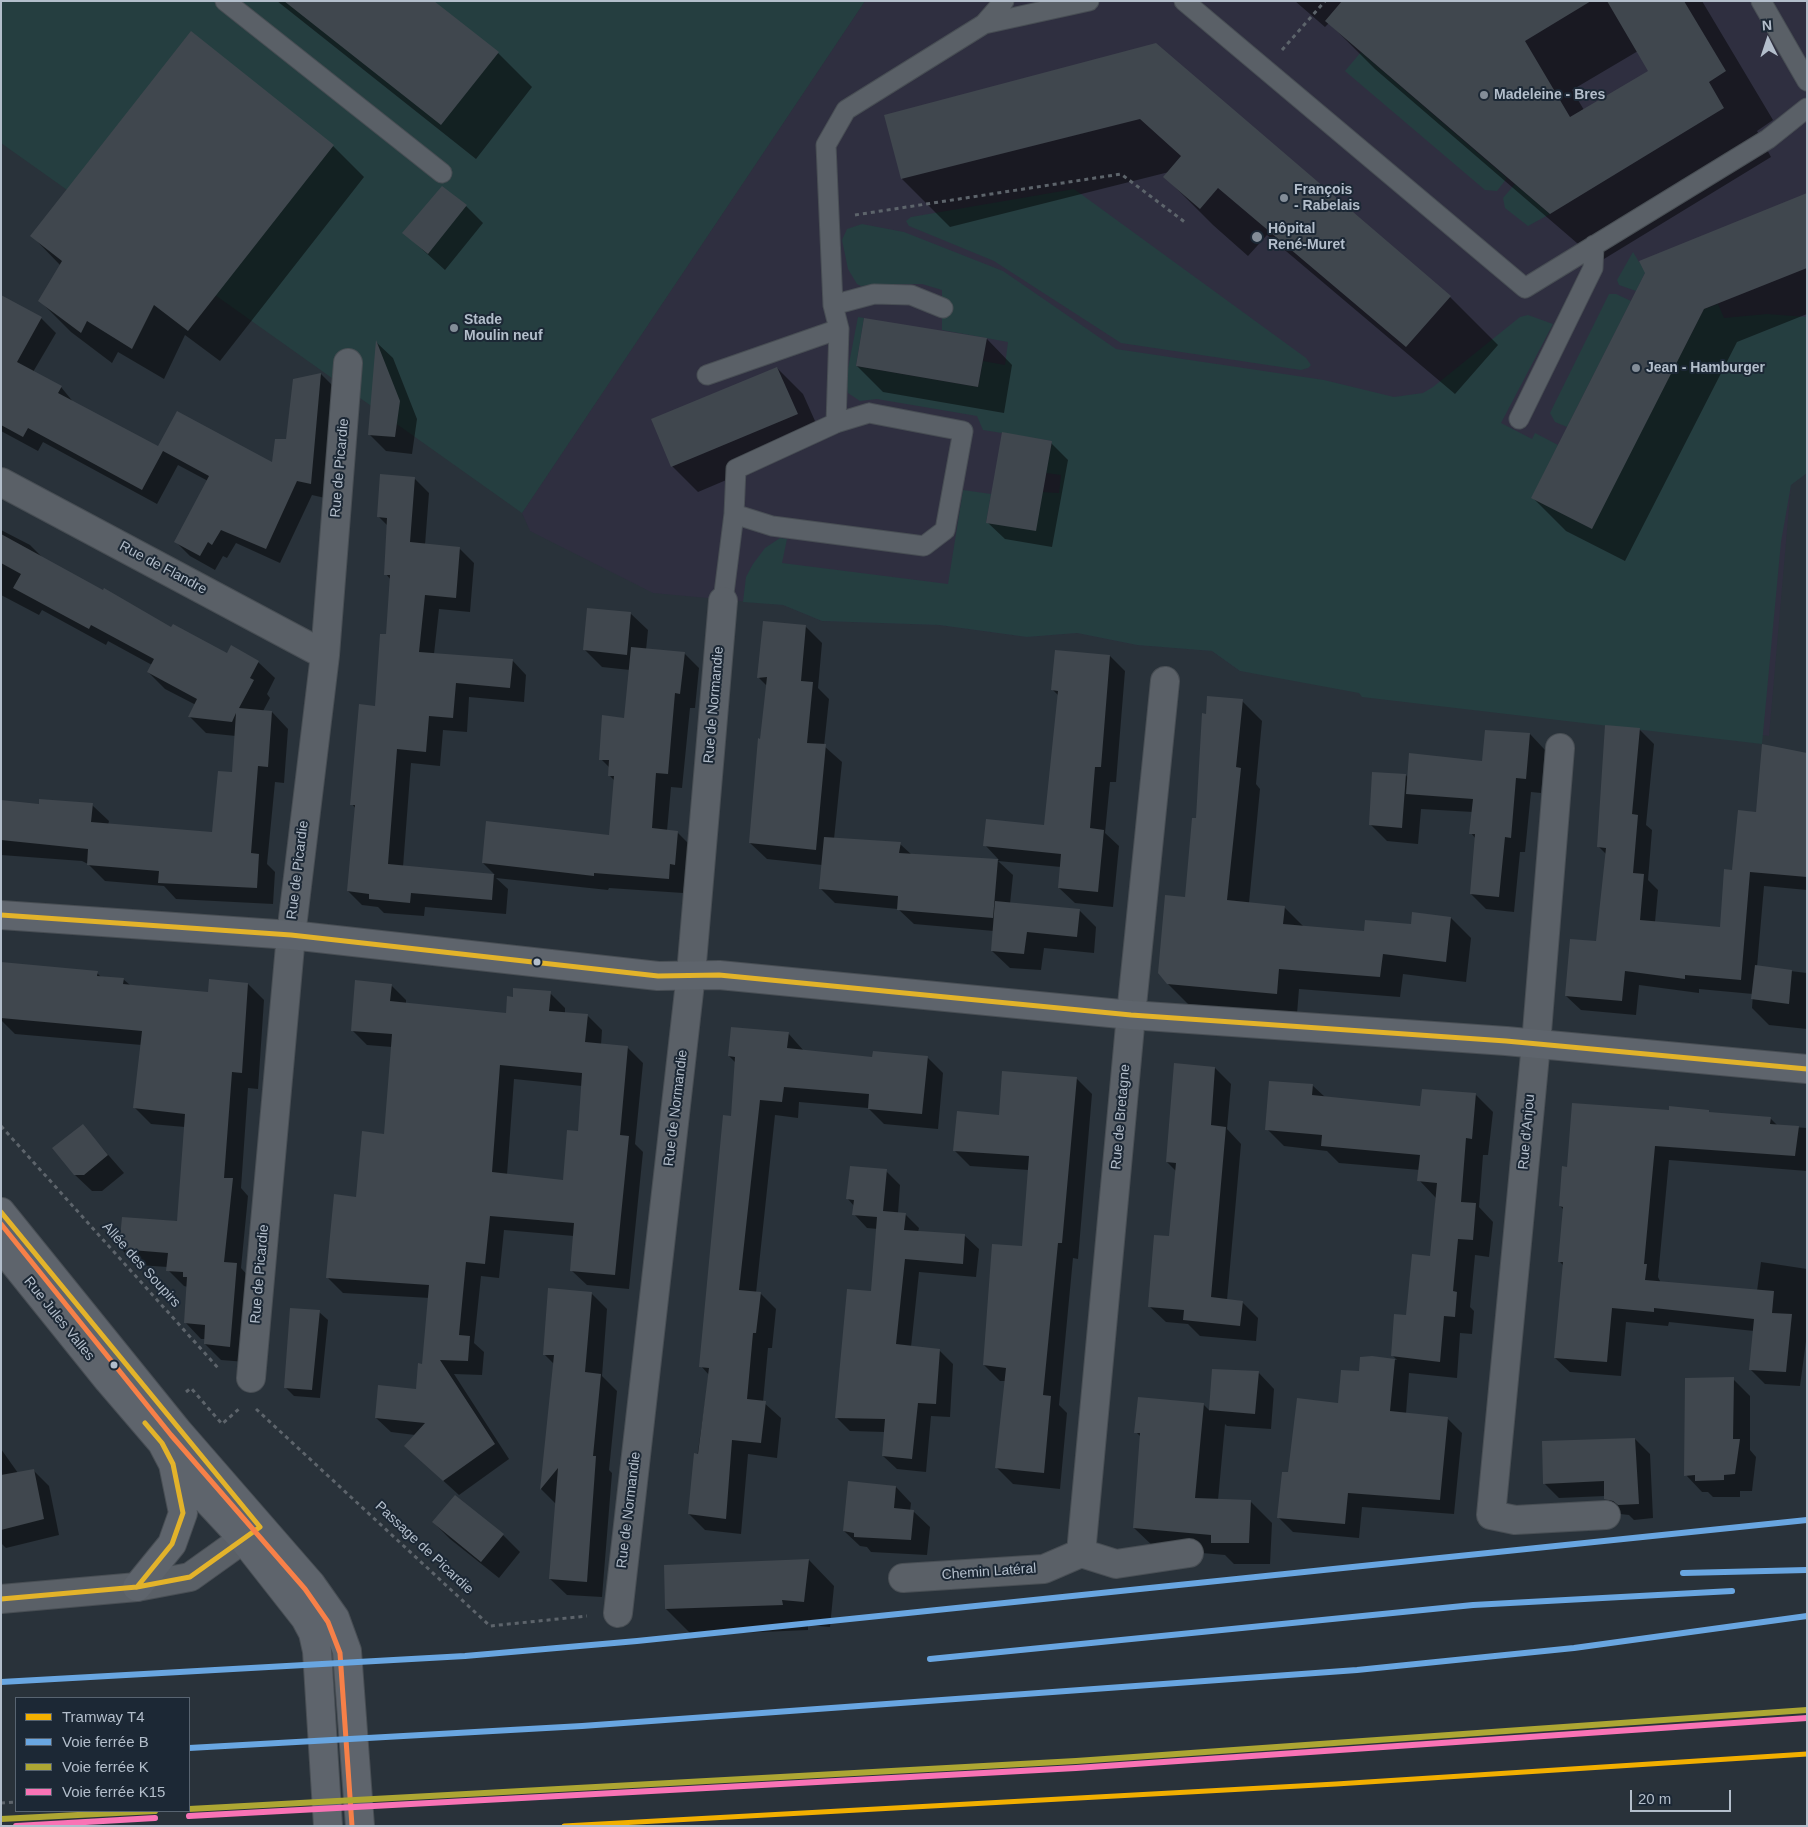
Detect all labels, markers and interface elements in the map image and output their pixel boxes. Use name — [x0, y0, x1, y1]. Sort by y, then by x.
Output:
north arrow — [1743, 15, 1793, 65]
text: N — [1761, 17, 1773, 33]
place label: Madeleine - Bres — [1494, 87, 1605, 103]
marker: Madeleine - Bres — [1478, 89, 1490, 101]
place label: François - Rabelais — [1294, 182, 1360, 214]
marker: François - Rabelais — [1278, 192, 1290, 204]
place label: Hôpital René-Muret — [1268, 221, 1345, 253]
marker: Hôpital René-Muret — [1250, 230, 1264, 244]
place label: Stade Moulin neuf — [464, 312, 543, 344]
marker: Stade Moulin neuf — [448, 322, 460, 334]
place label: Jean - Hamburger — [1646, 360, 1765, 376]
marker: Jean - Hamburger — [1630, 362, 1642, 374]
street label: Rue de Picardie — [327, 418, 353, 518]
street label: Rue de Flandre — [116, 538, 210, 598]
street label: Rue de Normandie — [701, 646, 727, 764]
street label: Rue de Picardie — [284, 820, 312, 920]
unlabelled marker — [532, 957, 542, 967]
street label: Rue de Normandie — [661, 1049, 691, 1167]
street label: Rue de Bretagne — [1108, 1064, 1134, 1170]
street label: Rue d'Anjou — [1515, 1093, 1539, 1171]
street label: Allée des Soupirs — [98, 1219, 184, 1311]
street label: Rue de Picardie — [247, 1224, 273, 1324]
street label: Rue Jules Valles — [20, 1274, 98, 1364]
unlabelled marker — [109, 1360, 119, 1370]
street label: Rue de Normandie — [614, 1451, 644, 1569]
street label: Passage de Picardie — [371, 1498, 477, 1598]
street label: Chemin Latéral — [941, 1560, 1037, 1584]
legend — [15, 1697, 190, 1812]
text: Tramway T4 — [62, 1708, 145, 1725]
text: Voie ferrée B — [62, 1733, 149, 1750]
text: Voie ferrée K — [62, 1758, 149, 1775]
scale bar — [1633, 1780, 1734, 1812]
text: Voie ferrée K15 — [62, 1783, 165, 1800]
text: 20 m — [1638, 1790, 1671, 1807]

